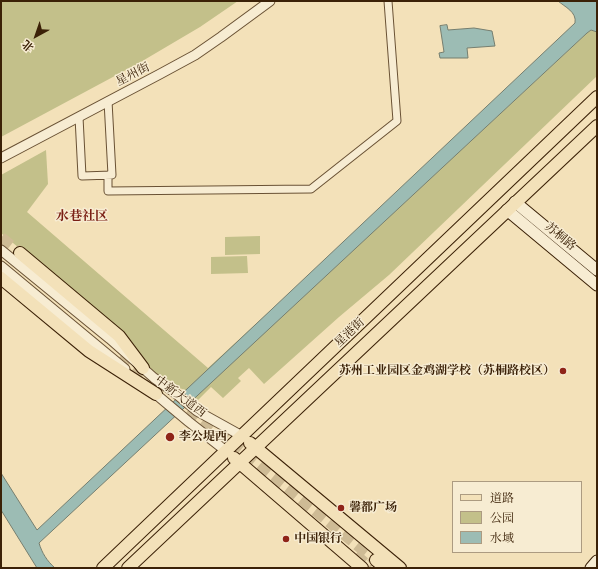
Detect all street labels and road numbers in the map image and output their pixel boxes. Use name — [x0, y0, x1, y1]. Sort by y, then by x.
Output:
street label: 星州街 — [114, 60, 152, 90]
street label: 苏桐路 — [542, 220, 578, 254]
street label: 星港街 — [332, 315, 368, 351]
street label: 中新大道西 — [152, 373, 208, 421]

